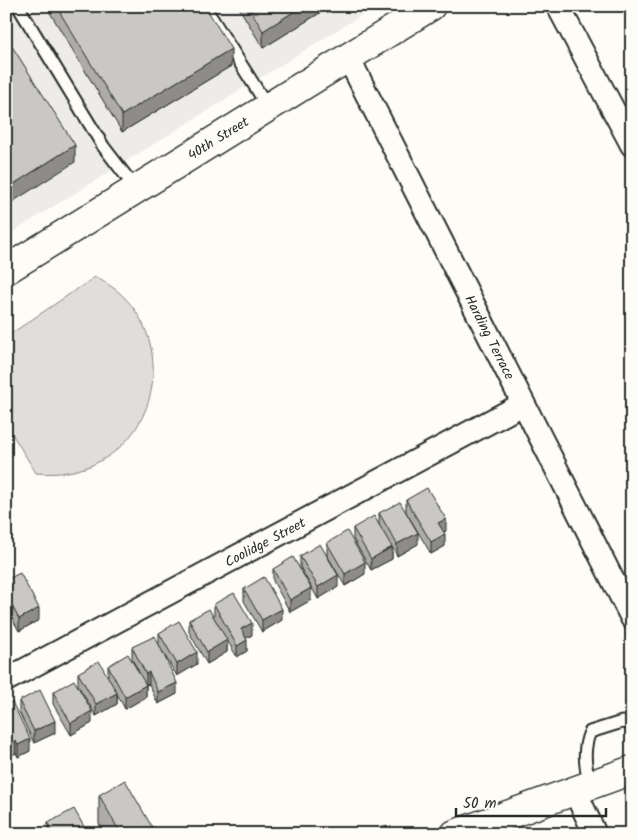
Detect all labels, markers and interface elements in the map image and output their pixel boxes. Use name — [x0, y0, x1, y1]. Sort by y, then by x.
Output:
street label: 40th Street — [184, 111, 254, 166]
street label: Harding Terrace — [458, 291, 520, 384]
street label: Coolidge Street — [221, 512, 310, 573]
scale bar — [456, 785, 606, 817]
text: 50 m — [463, 792, 497, 816]

